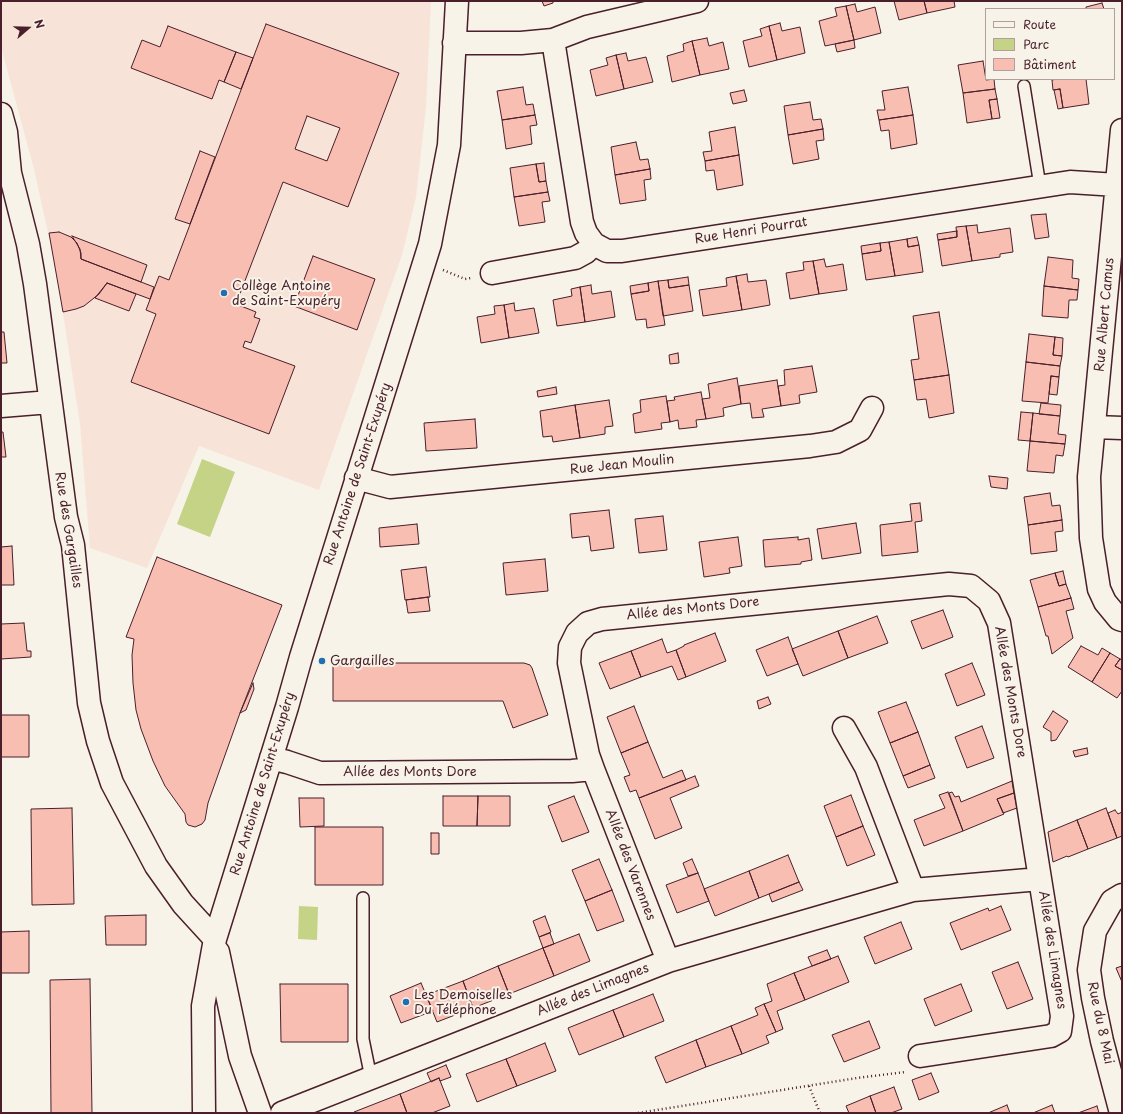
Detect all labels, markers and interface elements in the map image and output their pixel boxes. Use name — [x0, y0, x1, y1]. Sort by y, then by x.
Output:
north arrow — [8, 8, 48, 48]
legend — [985, 8, 1115, 80]
text: Route — [1023, 15, 1056, 33]
text: N — [30, 17, 49, 31]
text: Parc — [1023, 35, 1049, 53]
text: Bâtiment — [1023, 55, 1076, 73]
street label: Rue Henri Pourrat — [693, 214, 809, 248]
street label: Rue Albert Camus — [1092, 257, 1118, 373]
place label: Collège Antoine de Saint-Exupéry — [232, 278, 341, 309]
marker: Collège Antoine de Saint-Exupéry — [219, 288, 229, 298]
street label: Rue Antoine de Saint-Exupéry — [321, 381, 395, 567]
street label: Rue Jean Moulin — [569, 452, 675, 478]
street label: Rue des Gargailles — [51, 471, 85, 589]
street label: Allée des Monts Dore — [626, 594, 760, 624]
street label: Allée des Monts Dore — [991, 625, 1029, 759]
place label: Gargailles — [330, 653, 395, 669]
marker: Gargailles — [317, 656, 327, 666]
street label: Rue Antoine de Saint-Exupéry — [228, 690, 298, 878]
street label: Allée des Monts Dore — [343, 764, 477, 780]
street label: Allée des Varennes — [602, 807, 658, 923]
street label: Allée des Limagnes — [1035, 890, 1069, 1010]
street label: Allée des Limagnes — [535, 960, 651, 1020]
street label: Rue du 8 Mai — [1084, 980, 1116, 1066]
place label: Les Demoiselles Du Téléphone — [414, 987, 512, 1018]
marker: Les Demoiselles Du Téléphone — [401, 997, 411, 1007]

